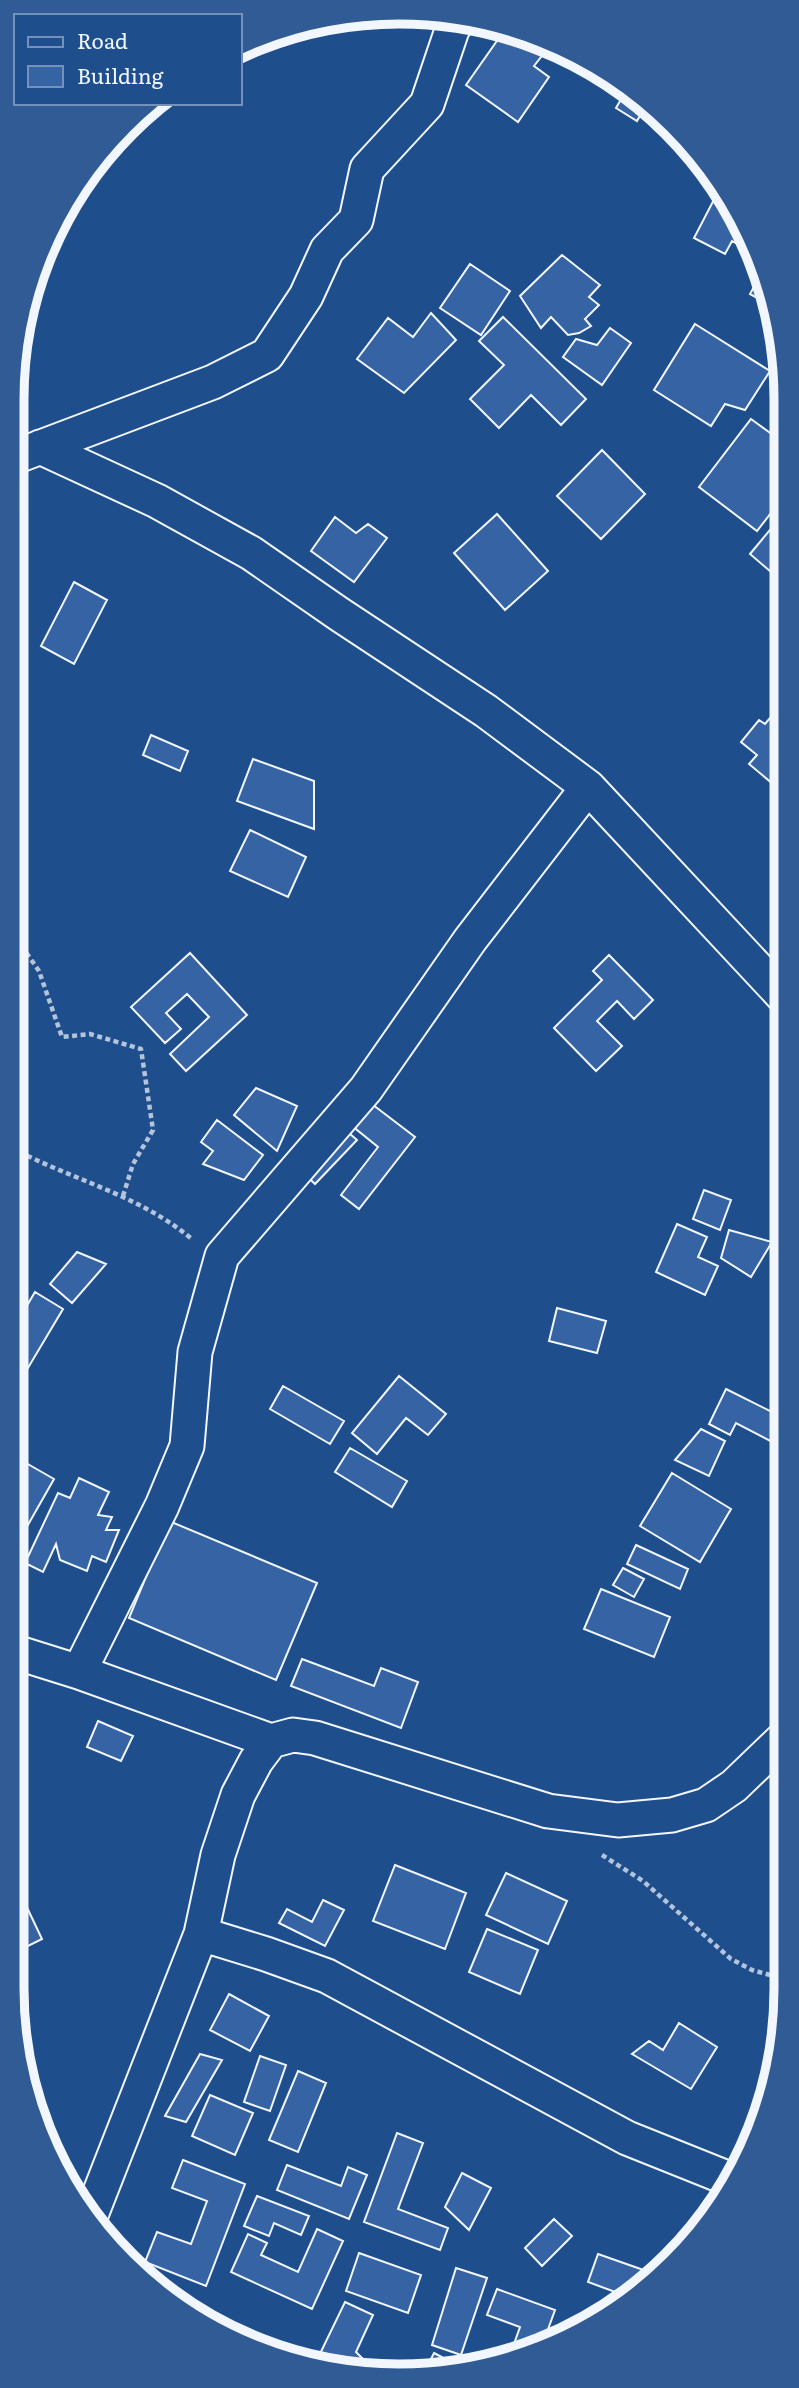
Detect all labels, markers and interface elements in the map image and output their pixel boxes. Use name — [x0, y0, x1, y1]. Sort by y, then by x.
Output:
legend — [14, 14, 242, 105]
text: Road — [77, 24, 128, 55]
text: Building — [77, 59, 164, 90]

